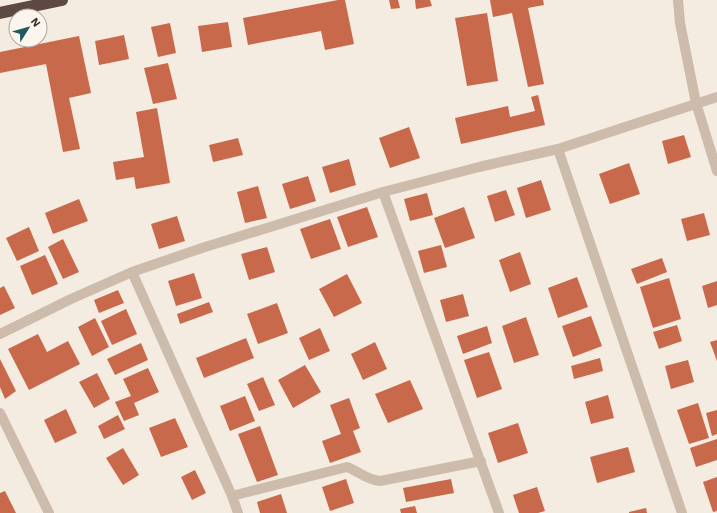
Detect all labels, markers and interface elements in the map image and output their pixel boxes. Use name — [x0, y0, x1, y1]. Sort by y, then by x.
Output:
north arrow — [8, 8, 48, 48]
text: N — [28, 15, 43, 29]

